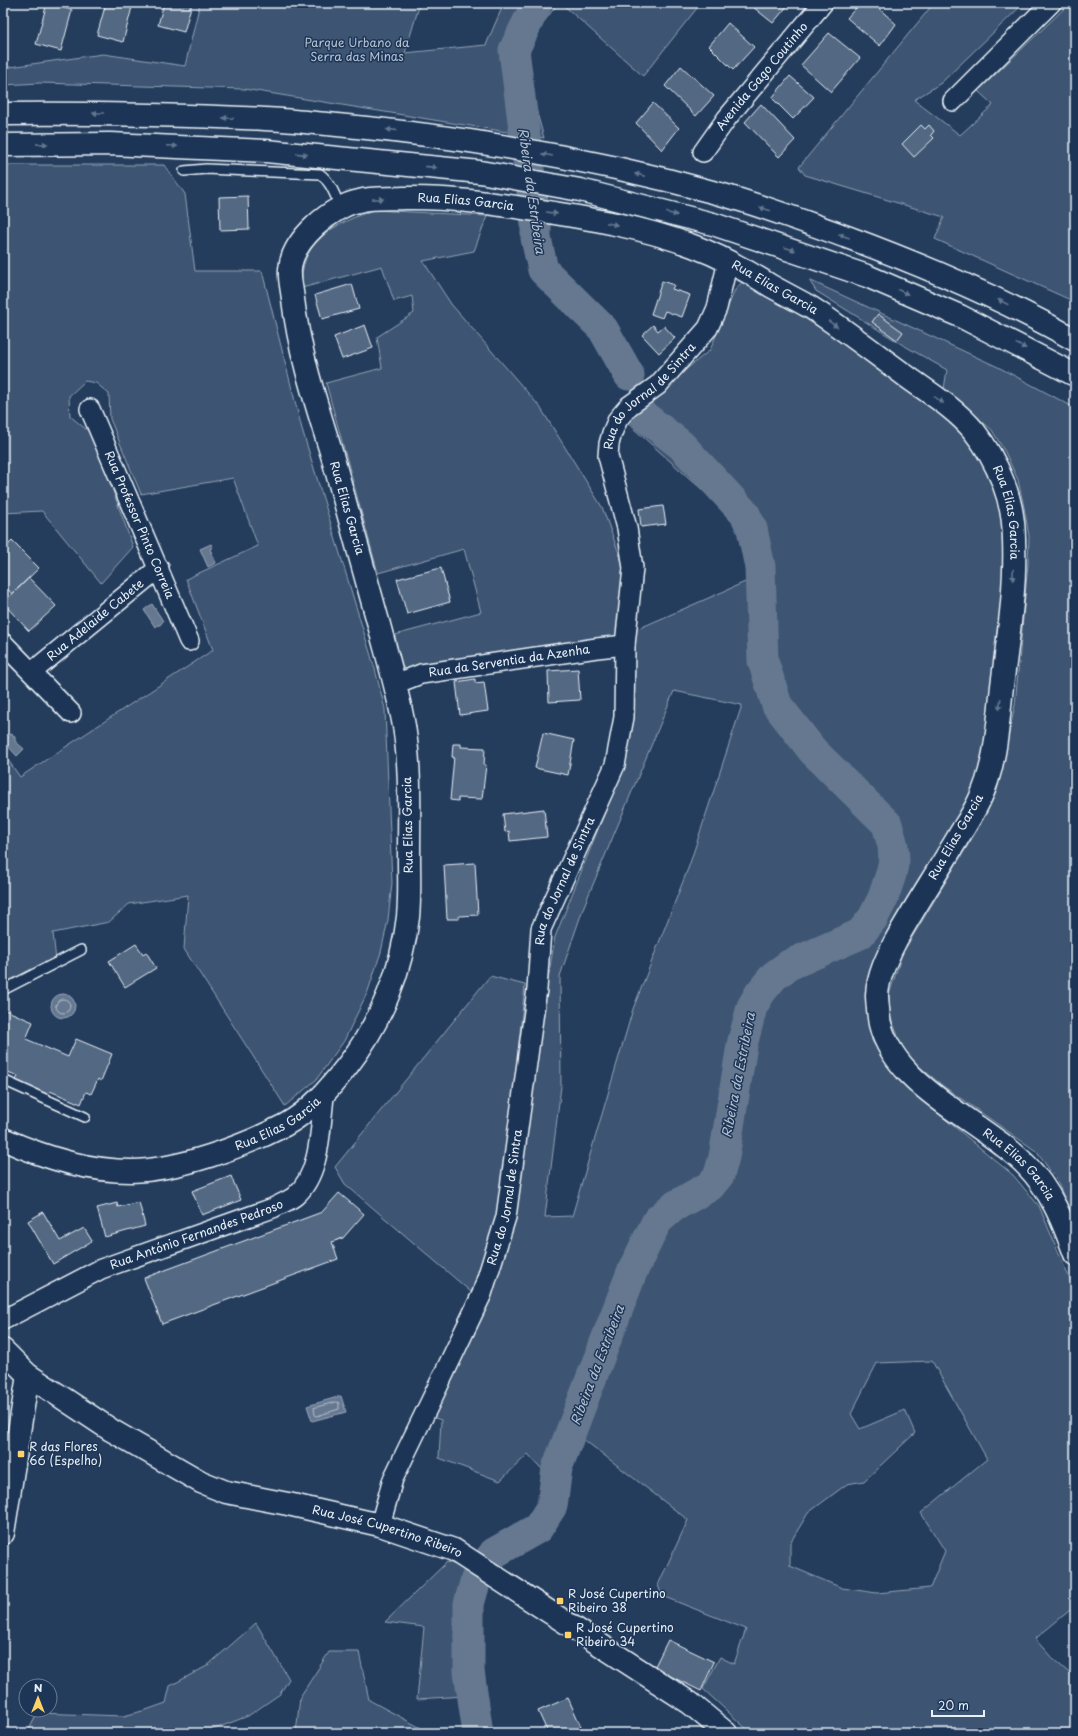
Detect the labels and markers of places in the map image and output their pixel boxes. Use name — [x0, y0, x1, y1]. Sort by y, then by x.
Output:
place label: R das Flores 66 (Espelho) — [29, 1437, 102, 1469]
marker: R das Flores 66 (Espelho) — [16, 1449, 26, 1459]
place label: R José Cupertino Ribeiro 38 — [568, 1584, 666, 1616]
marker: R José Cupertino Ribeiro 38 — [555, 1596, 565, 1606]
place label: R José Cupertino Ribeiro 34 — [576, 1618, 674, 1650]
marker: R José Cupertino Ribeiro 34 — [563, 1630, 573, 1640]

